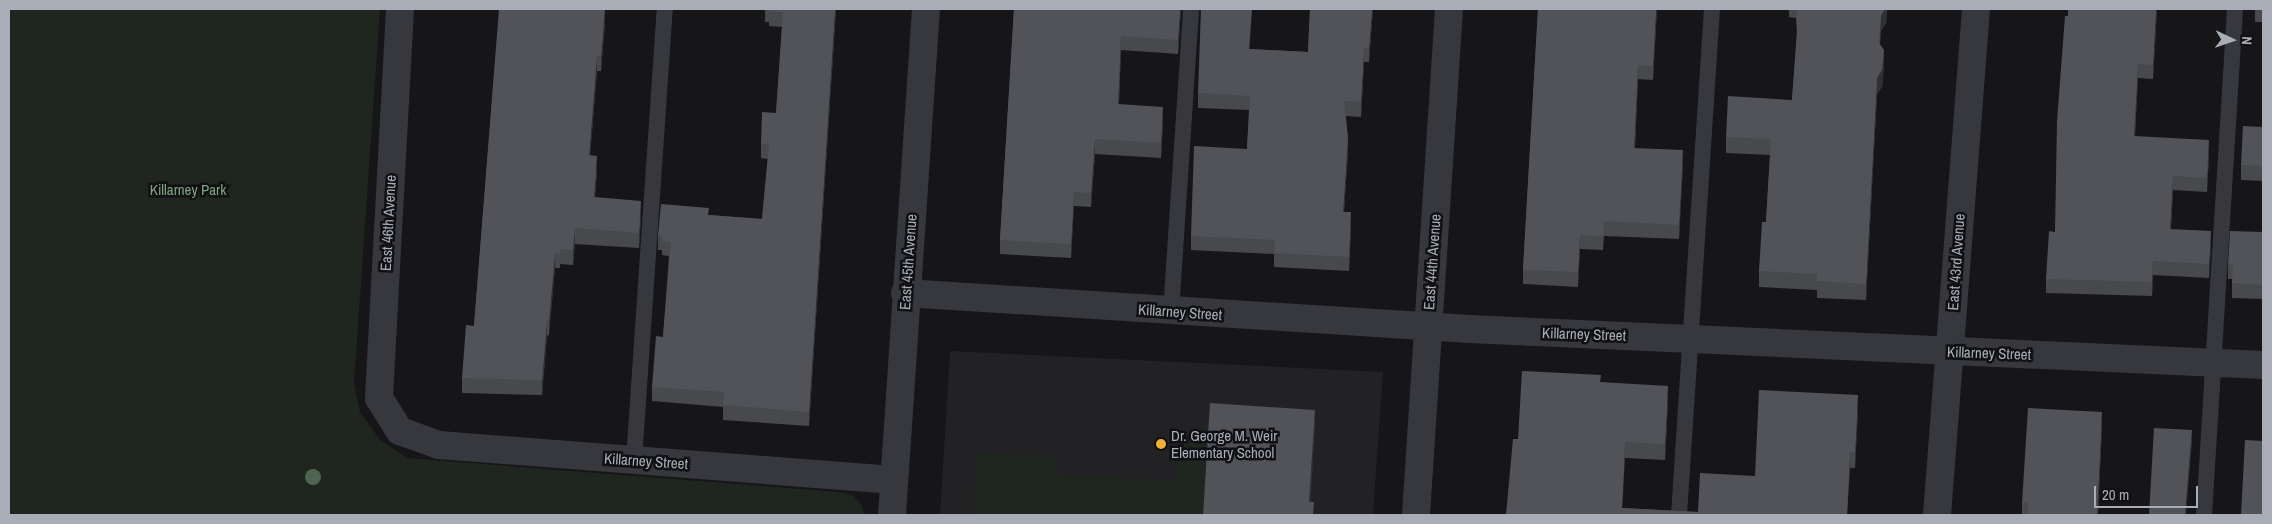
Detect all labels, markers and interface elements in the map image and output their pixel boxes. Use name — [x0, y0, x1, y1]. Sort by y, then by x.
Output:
north arrow — [2207, 15, 2257, 65]
text: N — [2238, 36, 2256, 45]
street label: East 46th Avenue — [376, 174, 400, 272]
park label: Killarney Park — [150, 181, 226, 199]
street label: East 45th Avenue — [896, 213, 920, 311]
street label: East 44th Avenue — [1420, 213, 1444, 311]
street label: East 43rd Avenue — [1944, 213, 1968, 311]
street label: Killarney Street — [1137, 300, 1223, 324]
street label: Killarney Street — [1542, 324, 1626, 344]
street label: Killarney Street — [1947, 343, 2031, 363]
place label: Dr. George M. Weir Elementary School — [1171, 426, 1277, 461]
marker: Dr. George M. Weir Elementary School — [1155, 438, 1167, 450]
street label: Killarney Street — [603, 449, 689, 473]
scale bar — [2097, 476, 2201, 508]
text: 20 m — [2102, 484, 2129, 505]

